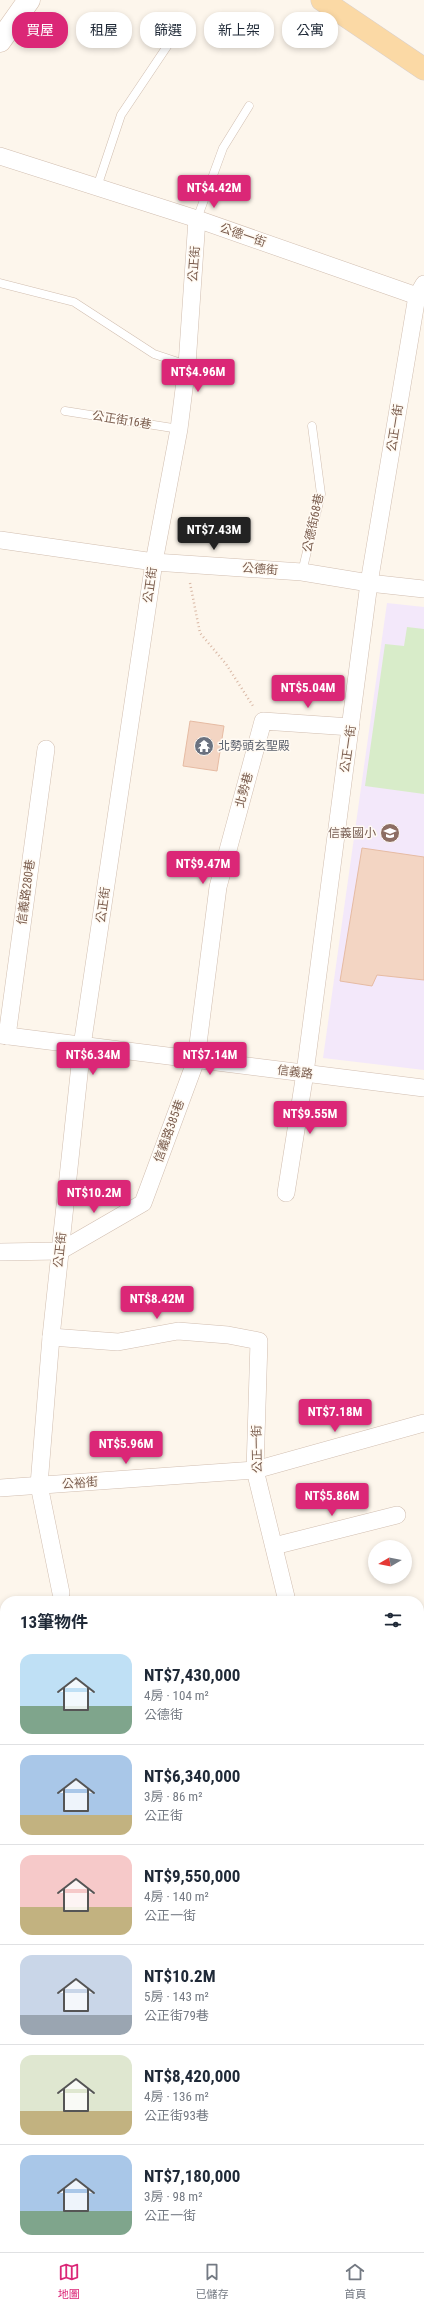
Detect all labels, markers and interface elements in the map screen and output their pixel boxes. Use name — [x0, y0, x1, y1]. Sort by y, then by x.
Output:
chip: 買屋 — [12, 12, 68, 48]
chip: 租屋 — [76, 12, 132, 48]
chip: 篩選 — [140, 12, 196, 48]
chip: 新上架 — [204, 12, 274, 48]
chip: 公寓 — [282, 12, 338, 48]
pin: NT$4.42M — [173, 175, 255, 209]
text: NT$4.42M — [187, 180, 241, 195]
street label: 公德一街 — [218, 221, 268, 249]
street label: 公正街 — [186, 246, 202, 282]
pin: NT$4.96M — [157, 359, 239, 393]
text: NT$4.96M — [171, 364, 225, 379]
street label: 公正一街 — [384, 403, 406, 453]
street label: 公正街16巷 — [91, 408, 153, 432]
street label: 公德街68巷 — [300, 492, 326, 554]
pin: NT$7.43M — [173, 517, 255, 551]
text: NT$7.43M — [187, 522, 241, 537]
street label: 公德街 — [242, 561, 278, 577]
street label: 公正街 — [141, 566, 159, 604]
pin: NT$5.04M — [267, 675, 349, 709]
text: NT$5.04M — [281, 680, 335, 695]
street label: 公正一街 — [338, 724, 358, 774]
temple icon: 北勢頭玄聖殿 — [193, 735, 215, 757]
place label: 北勢頭玄聖殿 — [218, 739, 290, 753]
street label: 北勢巷 — [233, 771, 255, 809]
school or university icon: 信義國小 — [379, 822, 401, 844]
place label: 信義國小 — [328, 826, 376, 840]
pin: NT$9.47M — [162, 851, 244, 885]
text: NT$9.47M — [176, 856, 230, 871]
street label: 信義路280巷 — [14, 858, 38, 926]
street label: 公正街 — [94, 886, 112, 924]
pin: NT$6.34M — [52, 1042, 134, 1076]
pin: NT$7.14M — [169, 1042, 251, 1076]
text: NT$6.34M — [66, 1047, 120, 1062]
text: NT$7.14M — [183, 1047, 237, 1062]
street label: 信義路 — [276, 1063, 314, 1081]
street label: 信義路385巷 — [151, 1098, 187, 1164]
pin: NT$9.55M — [269, 1101, 351, 1135]
text: NT$9.55M — [283, 1106, 337, 1121]
pin: NT$10.2M — [53, 1180, 135, 1214]
text: NT$10.2M — [67, 1185, 121, 1200]
street label: 公正街 — [51, 1231, 69, 1269]
pin: NT$8.42M — [116, 1286, 198, 1320]
text: NT$8.42M — [130, 1291, 184, 1306]
pin: NT$7.18M — [294, 1399, 376, 1433]
text: NT$7.18M — [308, 1404, 362, 1419]
street label: 公正一街 — [250, 1425, 264, 1473]
pin: NT$5.96M — [85, 1431, 167, 1465]
text: NT$5.96M — [99, 1436, 153, 1451]
street label: 公裕街 — [62, 1475, 98, 1491]
pin: NT$5.86M — [291, 1483, 373, 1517]
text: NT$5.86M — [305, 1488, 359, 1503]
north arrow — [368, 1540, 412, 1584]
map controls — [368, 1540, 412, 1584]
icon: filters — [382, 1609, 404, 1631]
text: 13筆物件 — [20, 1612, 88, 1632]
text: NT$7,430,000 — [144, 1665, 240, 1685]
icon: home — [52, 1670, 100, 1718]
text: 4房 · 104 m² — [144, 1688, 209, 1703]
text: 公德街 — [144, 1707, 183, 1722]
text: NT$6,340,000 — [144, 1766, 240, 1786]
icon: home — [52, 1771, 100, 1819]
text: 3房 · 86 m² — [144, 1789, 202, 1804]
text: 公正街 — [144, 1808, 183, 1823]
text: NT$9,550,000 — [144, 1866, 240, 1886]
icon: home — [52, 1871, 100, 1919]
text: 4房 · 140 m² — [144, 1889, 209, 1904]
text: 公正一街 — [144, 1908, 196, 1923]
text: NT$10.2M — [144, 1966, 216, 1986]
icon: home — [52, 1971, 100, 2019]
text: 5房 · 143 m² — [144, 1989, 209, 2004]
text: 公正街79巷 — [144, 2008, 209, 2023]
text: NT$8,420,000 — [144, 2066, 240, 2086]
icon: home — [52, 2071, 100, 2119]
text: 4房 · 136 m² — [144, 2089, 209, 2104]
text: 公正街93巷 — [144, 2108, 209, 2123]
text: NT$7,180,000 — [144, 2166, 240, 2186]
icon: home — [52, 2171, 100, 2219]
text: 3房 · 98 m² — [144, 2189, 202, 2204]
text: 公正一街 — [144, 2208, 196, 2223]
tab: 地圖 — [58, 2261, 80, 2301]
tab: 已儲存 — [195, 2261, 228, 2301]
tab: 首頁 — [344, 2261, 366, 2301]

